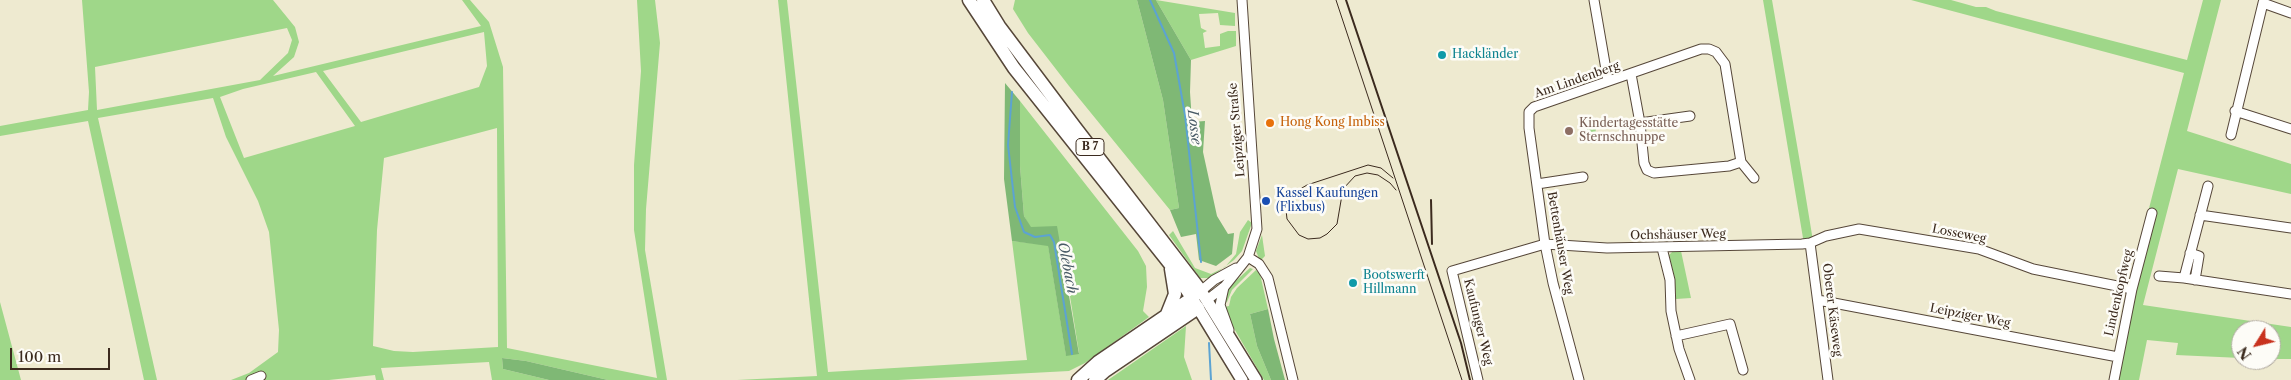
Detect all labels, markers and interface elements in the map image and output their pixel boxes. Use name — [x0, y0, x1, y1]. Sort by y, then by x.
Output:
place label: Hackländer — [1452, 48, 1518, 62]
marker: Hackländer — [1436, 49, 1448, 61]
street label: Am Lindenberg — [1533, 59, 1621, 101]
street label: Leipziger Straße — [1226, 82, 1248, 178]
water label: Losse — [1184, 109, 1204, 145]
place label: Hong Kong Imbiss — [1280, 116, 1385, 130]
marker: Hong Kong Imbiss — [1264, 117, 1276, 129]
place label: Kindertagesstätte Sternschnuppe — [1579, 117, 1678, 145]
marker: Kindertagesstätte Sternschnuppe — [1563, 125, 1575, 137]
road number: B 7 — [1076, 138, 1104, 156]
place label: Kassel Kaufungen (Flixbus) — [1276, 187, 1378, 215]
street label: Bettenhäuser Weg — [1544, 190, 1576, 296]
marker: Kassel Kaufungen (Flixbus) — [1260, 195, 1272, 207]
street label: Losseweg — [1931, 222, 1987, 246]
street label: Ochshäuser Weg — [1630, 227, 1726, 243]
water label: Olebach — [1054, 241, 1080, 295]
street label: Lindenkopfweg — [2102, 248, 2136, 338]
street label: Oberer Käseweg — [1819, 263, 1845, 357]
place label: Bootswerft Hillmann — [1363, 269, 1425, 297]
marker: Bootswerft Hillmann — [1347, 277, 1359, 289]
street label: Kaufunger Weg — [1460, 277, 1496, 367]
street label: Leipziger Weg — [1928, 301, 2012, 331]
north arrow — [2231, 320, 2281, 370]
scale bar — [12, 338, 112, 370]
text: N — [2234, 343, 2256, 363]
text: 100 m — [18, 347, 61, 366]

